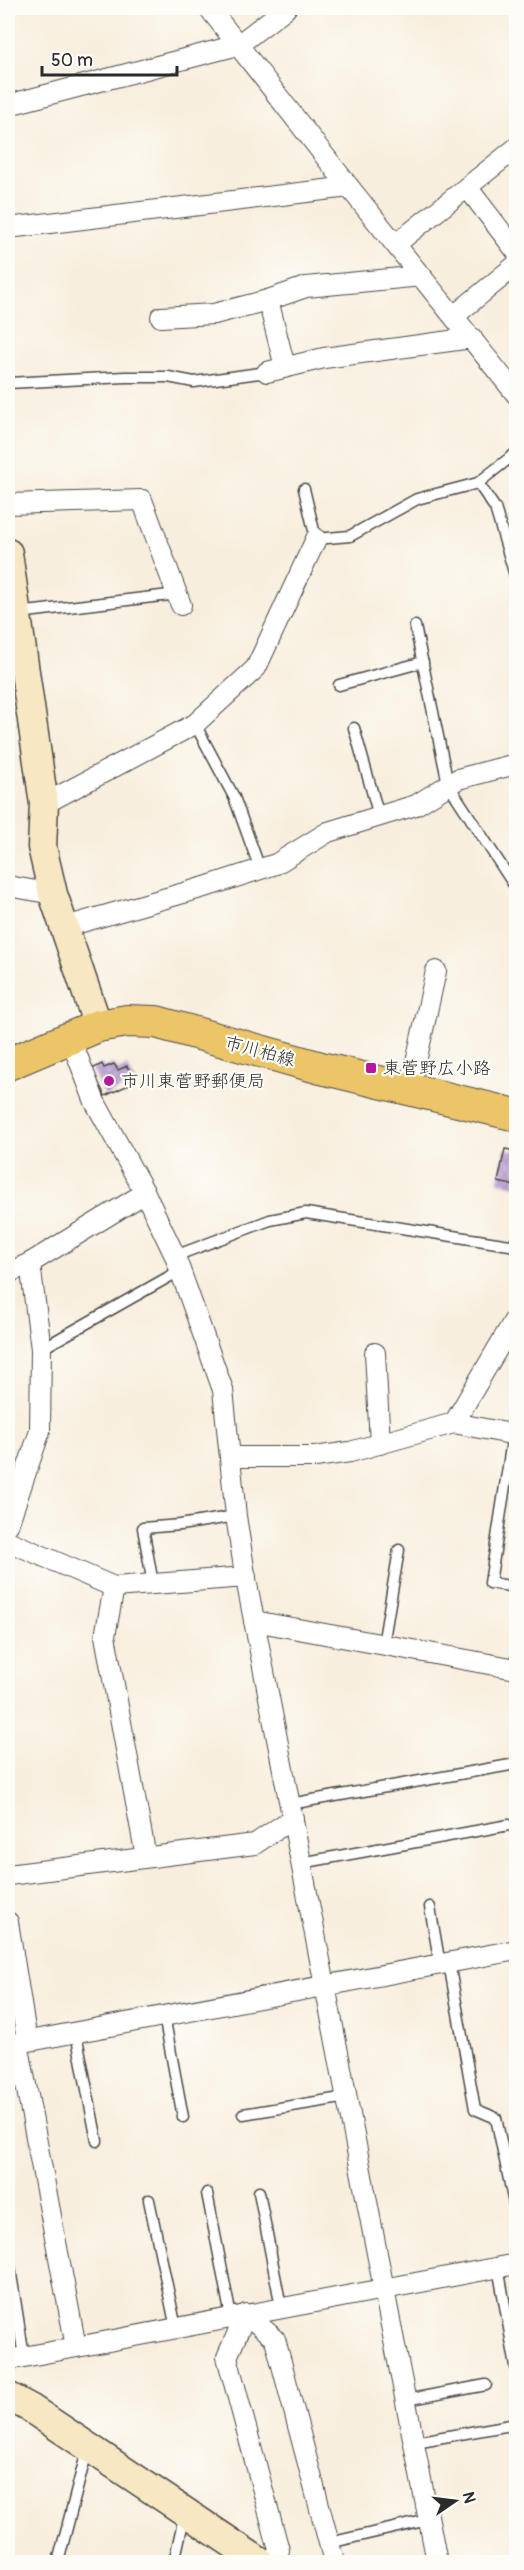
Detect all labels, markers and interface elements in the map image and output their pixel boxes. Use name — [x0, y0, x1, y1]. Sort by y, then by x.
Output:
scale bar — [42, 39, 177, 77]
text: 50 m — [51, 49, 93, 72]
street label: 市川柏線 — [222, 1031, 298, 1072]
place label: 東菅野広小路 — [383, 1057, 491, 1080]
marker: 東菅野広小路 — [364, 1061, 378, 1075]
place label: 市川東菅野郵便局 — [121, 1070, 265, 1093]
marker: 市川東菅野郵便局 — [102, 1074, 116, 1088]
north arrow — [425, 2471, 485, 2531]
text: N — [458, 2490, 480, 2505]

